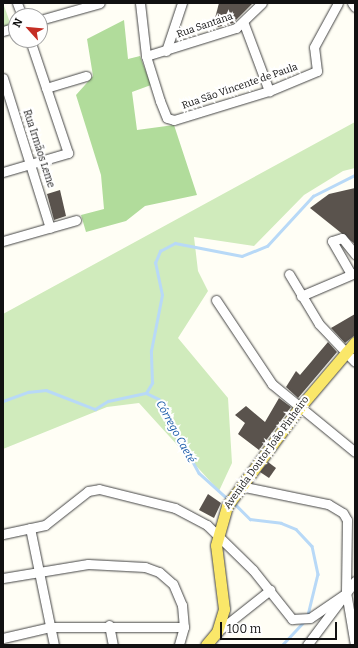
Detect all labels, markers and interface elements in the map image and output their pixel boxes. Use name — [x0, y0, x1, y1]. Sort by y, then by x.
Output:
north arrow — [8, 8, 48, 48]
street label: Rua Santana — [175, 11, 235, 41]
text: N — [10, 16, 25, 30]
street label: Rua São Vincente de Paula — [181, 62, 299, 112]
street label: Rua Irmãos Leme — [20, 108, 56, 190]
street label: Avenida Doutor João Pinheiro — [222, 394, 312, 512]
water label: Córrego Caeté — [152, 399, 198, 465]
scale bar — [222, 614, 339, 640]
text: 100 m — [227, 622, 261, 636]

